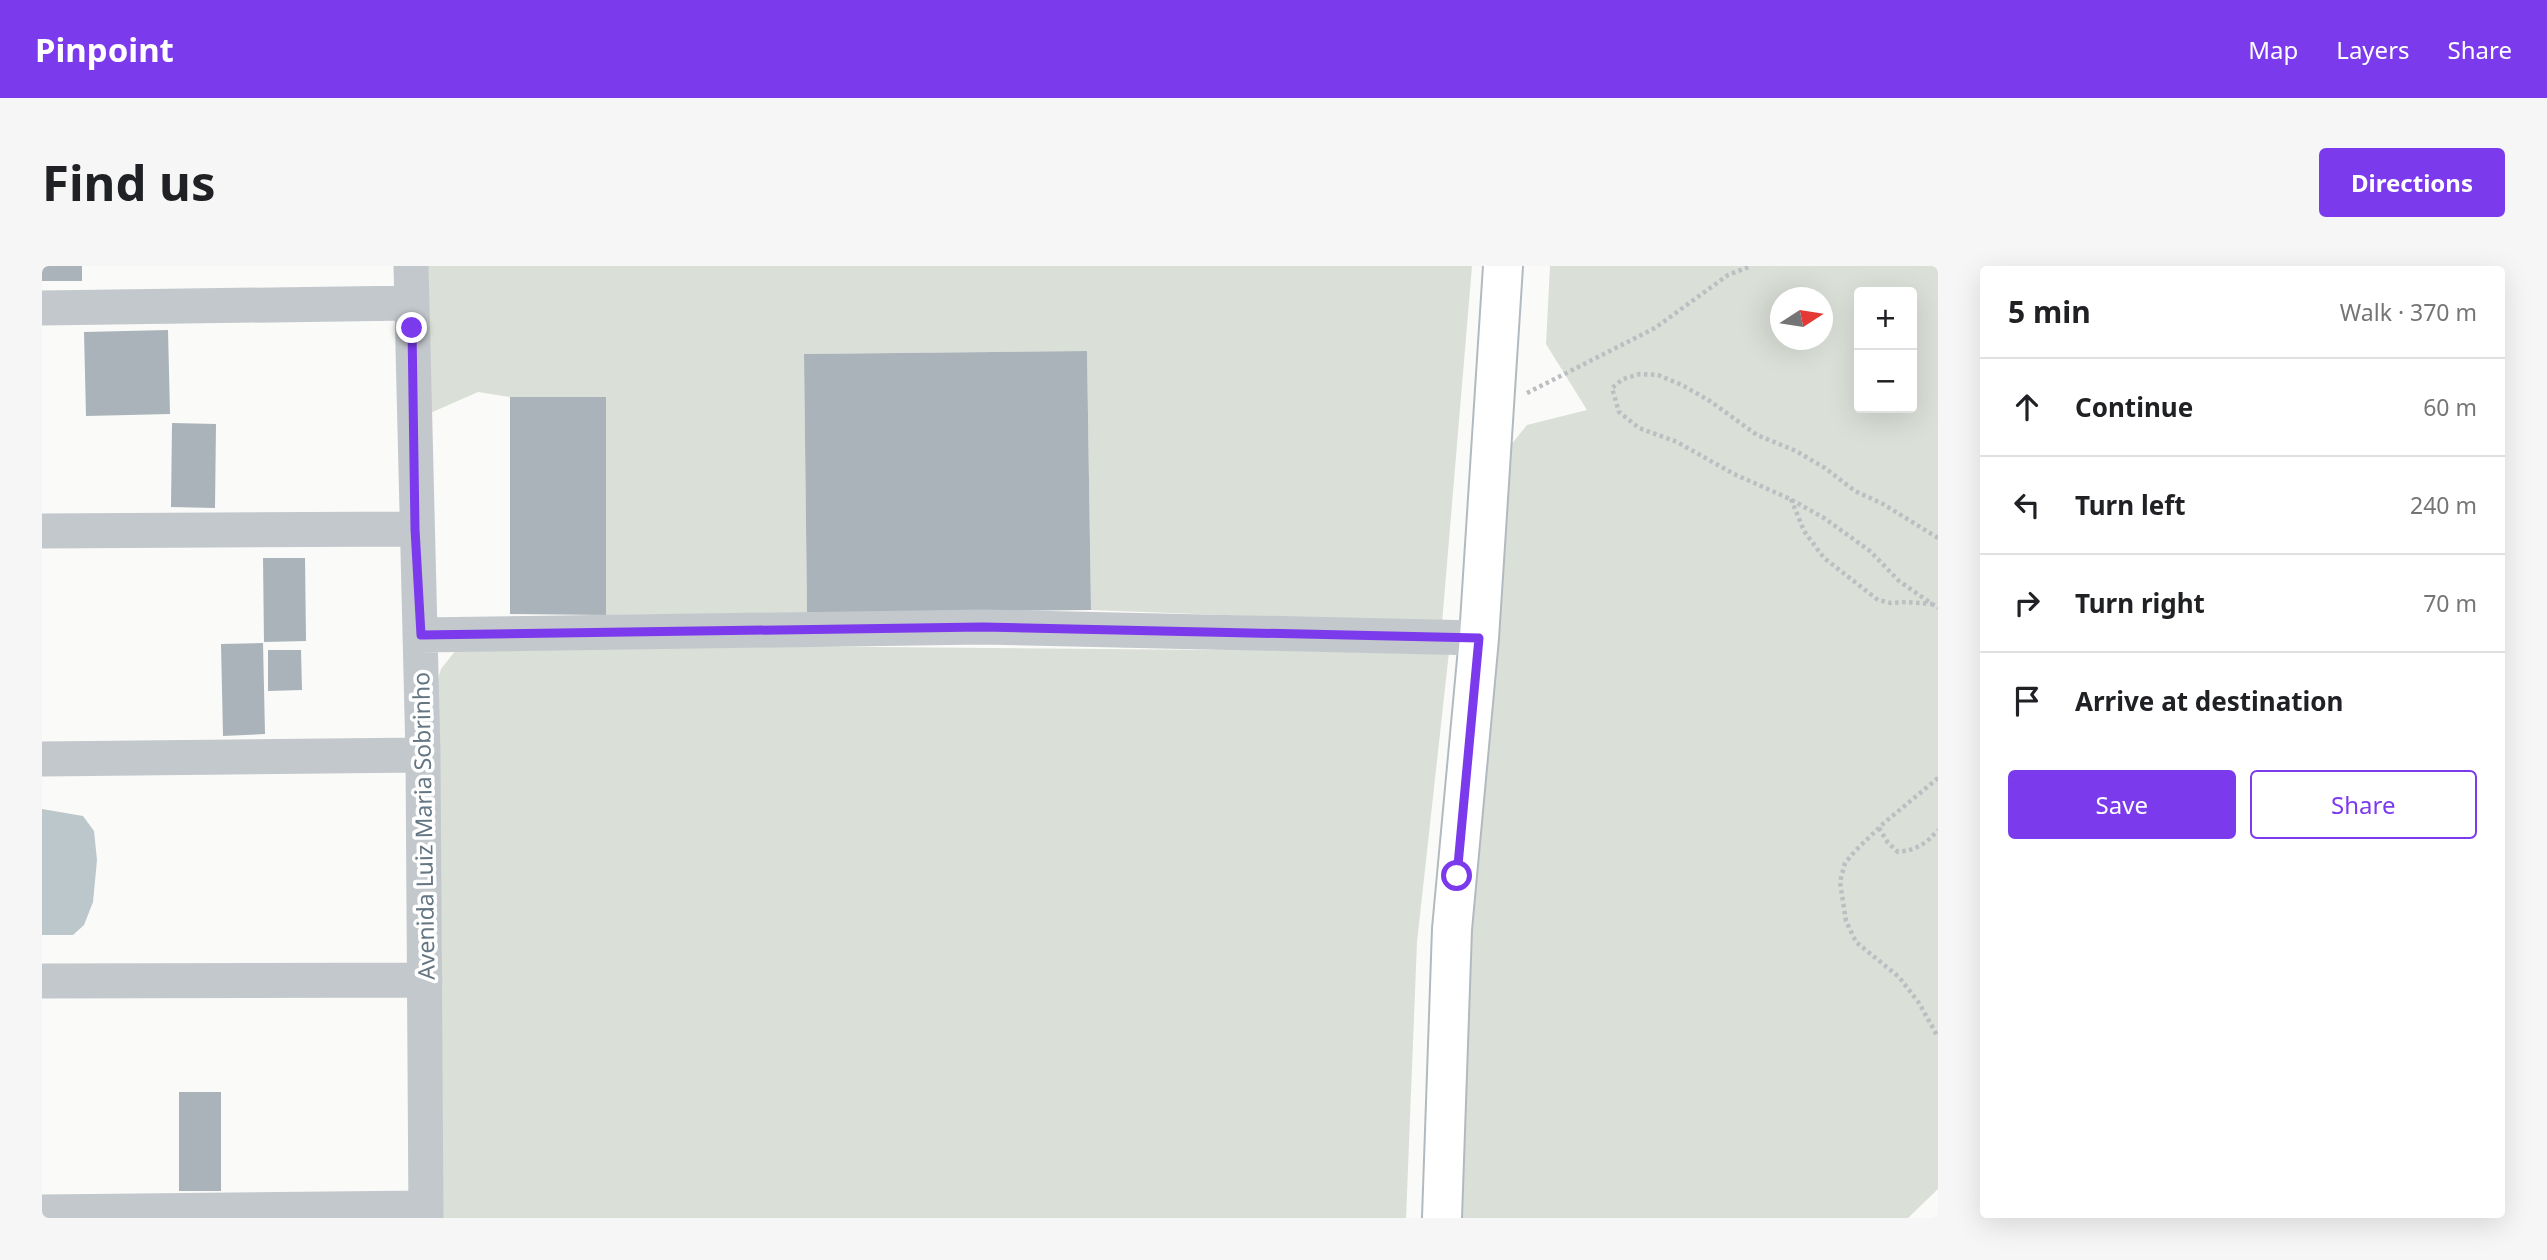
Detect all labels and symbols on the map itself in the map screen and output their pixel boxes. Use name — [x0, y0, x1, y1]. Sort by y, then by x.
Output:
north arrow — [1770, 287, 1833, 350]
route end — [396, 312, 427, 343]
street label: Avenida Luiz Maria Sobrinho — [404, 672, 442, 980]
route start — [1441, 860, 1472, 891]

